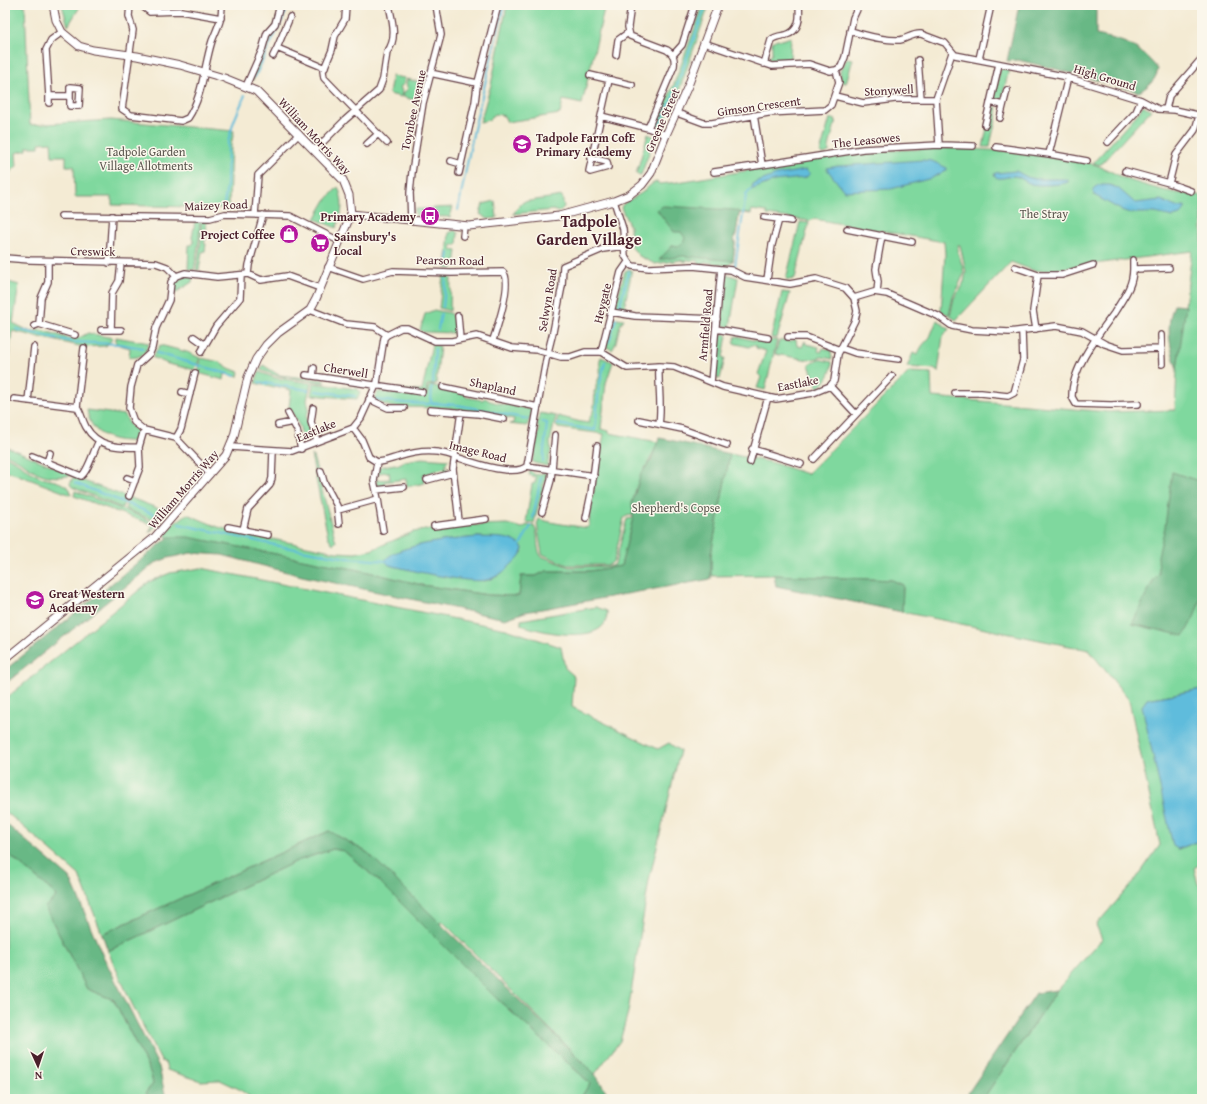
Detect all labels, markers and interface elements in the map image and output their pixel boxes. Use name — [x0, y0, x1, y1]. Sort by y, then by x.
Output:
street label: High Ground — [1072, 59, 1139, 95]
street label: Toynbee Avenue — [396, 68, 430, 152]
street label: Stonywell — [864, 80, 915, 100]
street label: Greene Street — [640, 85, 684, 155]
street label: Gimson Crescent — [716, 92, 803, 120]
street label: William Morris Way — [275, 94, 355, 178]
street label: The Leasowes — [831, 128, 901, 152]
place label: Tadpole Farm CofE Primary Academy — [536, 129, 636, 160]
school or university icon: Tadpole Farm CofE Primary Academy — [511, 133, 533, 155]
park label: Tadpole Garden Village Allotments — [99, 143, 193, 174]
street label: Maizey Road — [184, 195, 249, 215]
bus stop icon: Primary Academy — [419, 205, 441, 227]
park label: The Stray — [1020, 205, 1068, 222]
place label: Primary Academy — [320, 208, 417, 225]
district label: Tadpole Garden Village — [536, 209, 642, 251]
shop icon: Project Coffee — [278, 223, 300, 245]
place label: Project Coffee — [201, 226, 275, 243]
place label: Sainsbury's Local — [334, 228, 396, 259]
supermarket icon: Sainsbury's Local — [309, 232, 331, 254]
street label: Creswick — [70, 242, 116, 260]
street label: Pearson Road — [416, 251, 485, 269]
street label: Selwyn Road — [533, 267, 561, 333]
street label: Heygate — [589, 281, 615, 325]
street label: Armfield Road — [693, 288, 717, 362]
street label: Cherwell — [323, 358, 370, 382]
street label: Eastlake — [776, 371, 820, 395]
street label: Shapland — [468, 373, 518, 399]
street label: Eastlake — [294, 414, 339, 446]
street label: Image Road — [448, 436, 509, 466]
street label: William Morris Way — [144, 446, 222, 532]
park label: Shepherd's Copse — [632, 499, 721, 516]
place label: Great Western Academy — [49, 585, 125, 616]
school or university icon: Great Western Academy — [24, 589, 46, 611]
north arrow — [18, 1046, 58, 1086]
text: N — [34, 1068, 43, 1084]

